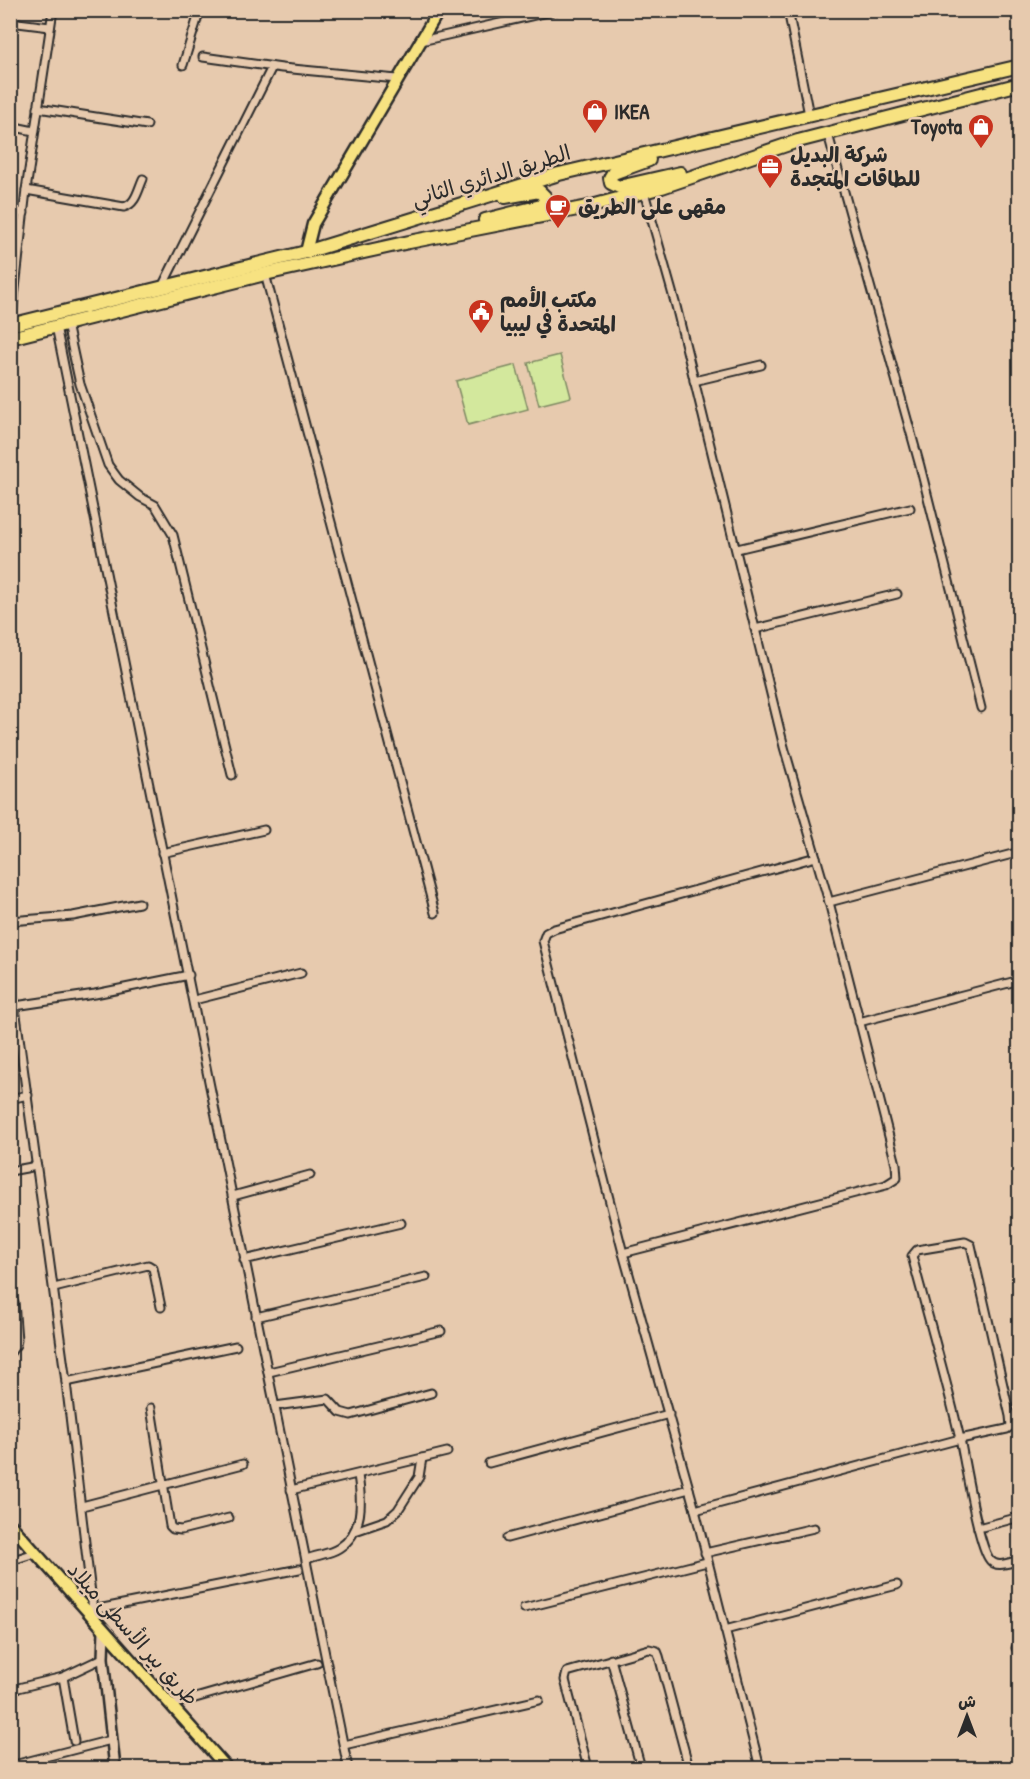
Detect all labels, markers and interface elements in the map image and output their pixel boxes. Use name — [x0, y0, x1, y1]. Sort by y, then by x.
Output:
shop icon: IKEA — [580, 97, 610, 135]
place label: IKEA — [614, 97, 650, 126]
place label: Toyota — [910, 112, 963, 142]
shop icon: Toyota — [966, 112, 996, 150]
street label: الطريق الدائري الثاني — [408, 138, 575, 218]
place label: شركة البديل للطاقات المتجدة — [790, 140, 920, 193]
office icon: شركة البديل للطاقات المتجدة — [755, 152, 785, 190]
cafe icon: مقهى على الطريق — [543, 192, 573, 230]
place label: مقهى على الطريق — [578, 192, 726, 221]
place label: مكتب الأمم المتحدة في ليبيا — [500, 285, 616, 339]
public building icon: مكتب الأمم المتحدة في ليبيا — [466, 297, 496, 335]
street label: طريق بير الأسطى ميلاد — [61, 1556, 206, 1712]
north arrow — [937, 1686, 997, 1746]
text: ش — [958, 1690, 976, 1712]

